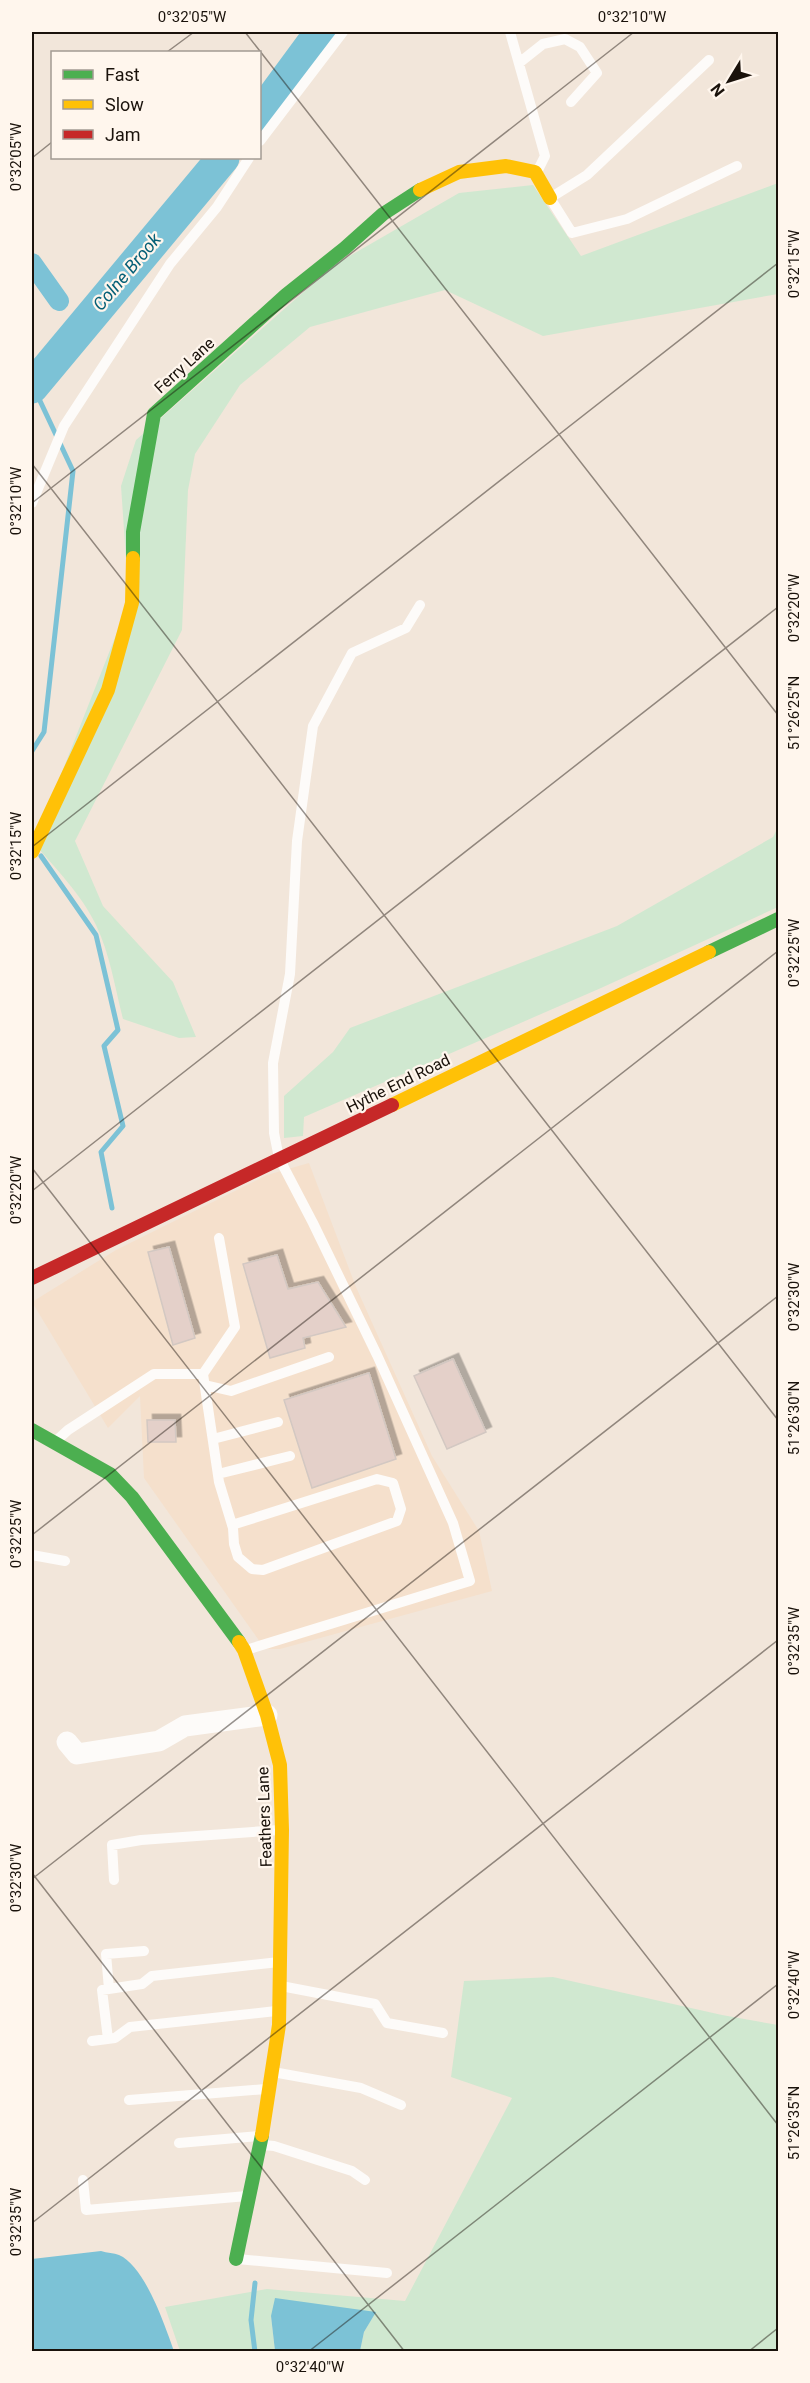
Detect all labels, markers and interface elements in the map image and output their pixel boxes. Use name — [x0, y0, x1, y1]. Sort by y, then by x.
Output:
text: 0°32'05"W — [158, 8, 226, 26]
text: 0°32'10"W — [598, 8, 666, 26]
legend — [51, 51, 261, 159]
north arrow — [699, 51, 759, 111]
text: Fast — [105, 64, 140, 85]
text: N — [707, 80, 729, 100]
text: Slow — [105, 94, 144, 115]
text: 0°32'05"W — [7, 123, 25, 191]
text: Jam — [105, 124, 141, 145]
water label: Colne Brook — [88, 228, 166, 315]
text: 0°32'15"W — [785, 230, 803, 298]
street label: Ferry Lane — [150, 333, 218, 397]
text: 0°32'10"W — [7, 467, 25, 535]
text: 0°32'20"W — [785, 574, 803, 642]
text: 51°26'25"N — [785, 676, 803, 750]
text: 0°32'15"W — [7, 812, 25, 880]
text: 0°32'25"W — [785, 919, 803, 987]
street label: Hythe End Road — [343, 1050, 453, 1117]
text: 0°32'20"W — [7, 1156, 25, 1224]
text: 0°32'30"W — [785, 1263, 803, 1331]
text: 51°26'30"N — [785, 1381, 803, 1455]
text: 0°32'25"W — [7, 1500, 25, 1568]
text: 0°32'35"W — [785, 1607, 803, 1675]
street label: Feathers Lane — [253, 1766, 276, 1868]
text: 0°32'30"W — [7, 1844, 25, 1912]
text: 0°32'40"W — [785, 1951, 803, 2019]
text: 51°26'35"N — [785, 2086, 803, 2160]
text: 0°32'35"W — [7, 2188, 25, 2256]
text: 0°32'40"W — [276, 2358, 344, 2376]

